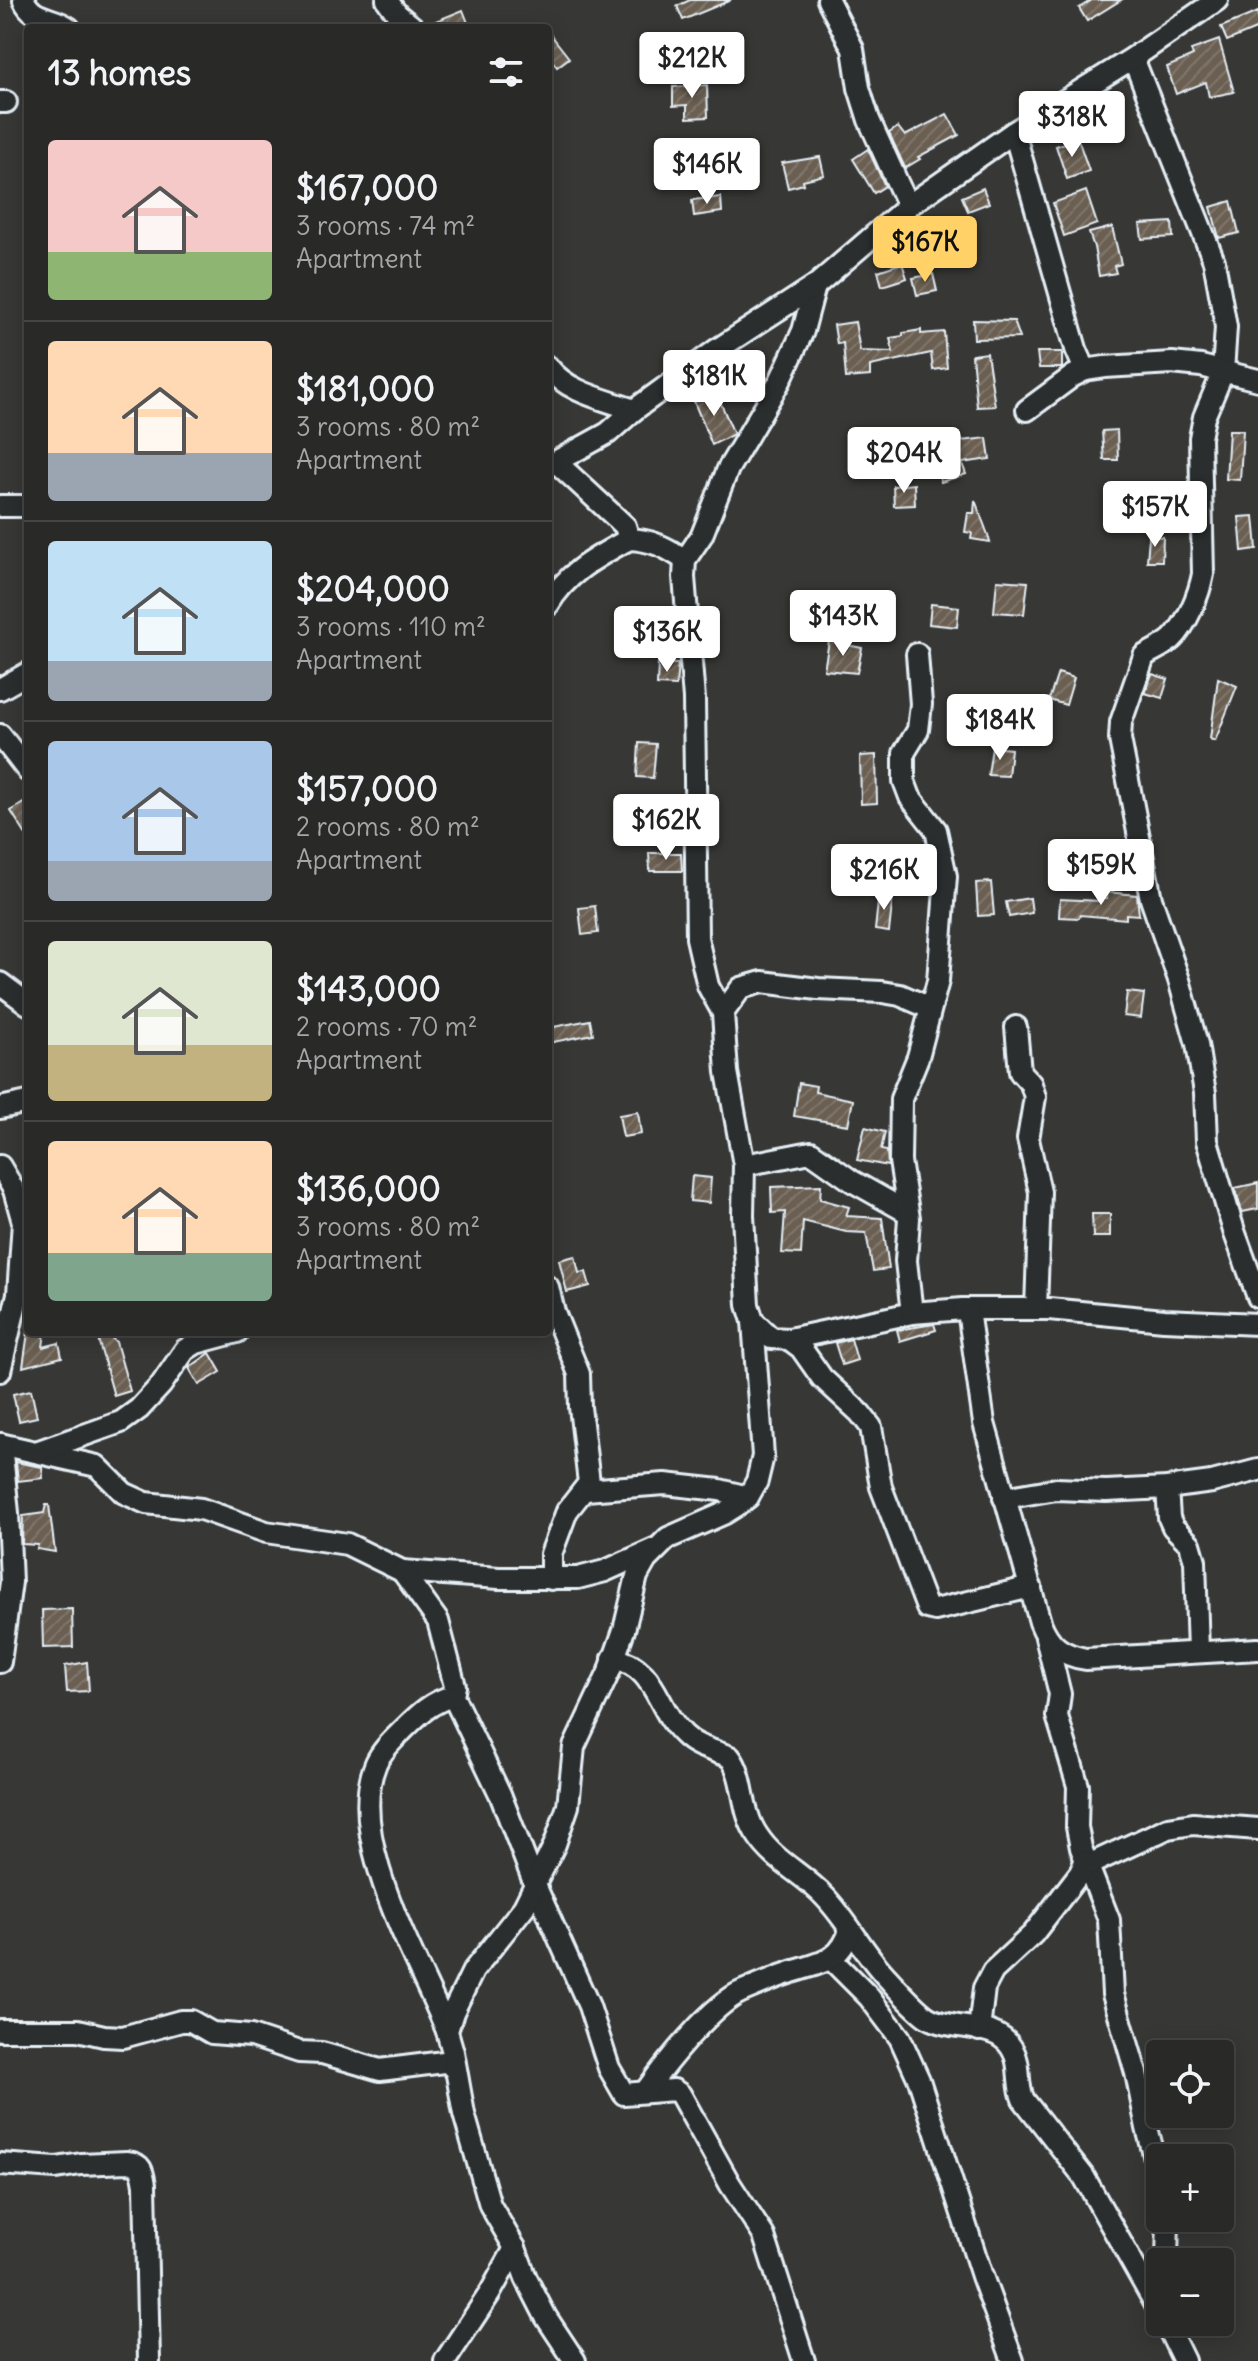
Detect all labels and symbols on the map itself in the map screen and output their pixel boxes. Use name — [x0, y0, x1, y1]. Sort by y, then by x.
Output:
pin: $212K — [636, 32, 748, 100]
pin: $318K — [1016, 91, 1128, 159]
pin: $146K — [651, 138, 763, 206]
pin: $167K — [869, 216, 981, 284]
pin: $181K — [658, 350, 770, 418]
pin: $204K — [848, 427, 960, 495]
pin: $157K — [1099, 481, 1211, 549]
pin: $143K — [787, 590, 899, 658]
pin: $136K — [611, 606, 723, 674]
pin: $184K — [944, 694, 1056, 762]
pin: $162K — [610, 794, 722, 862]
pin: $159K — [1045, 839, 1157, 907]
pin: $216K — [828, 844, 940, 912]

